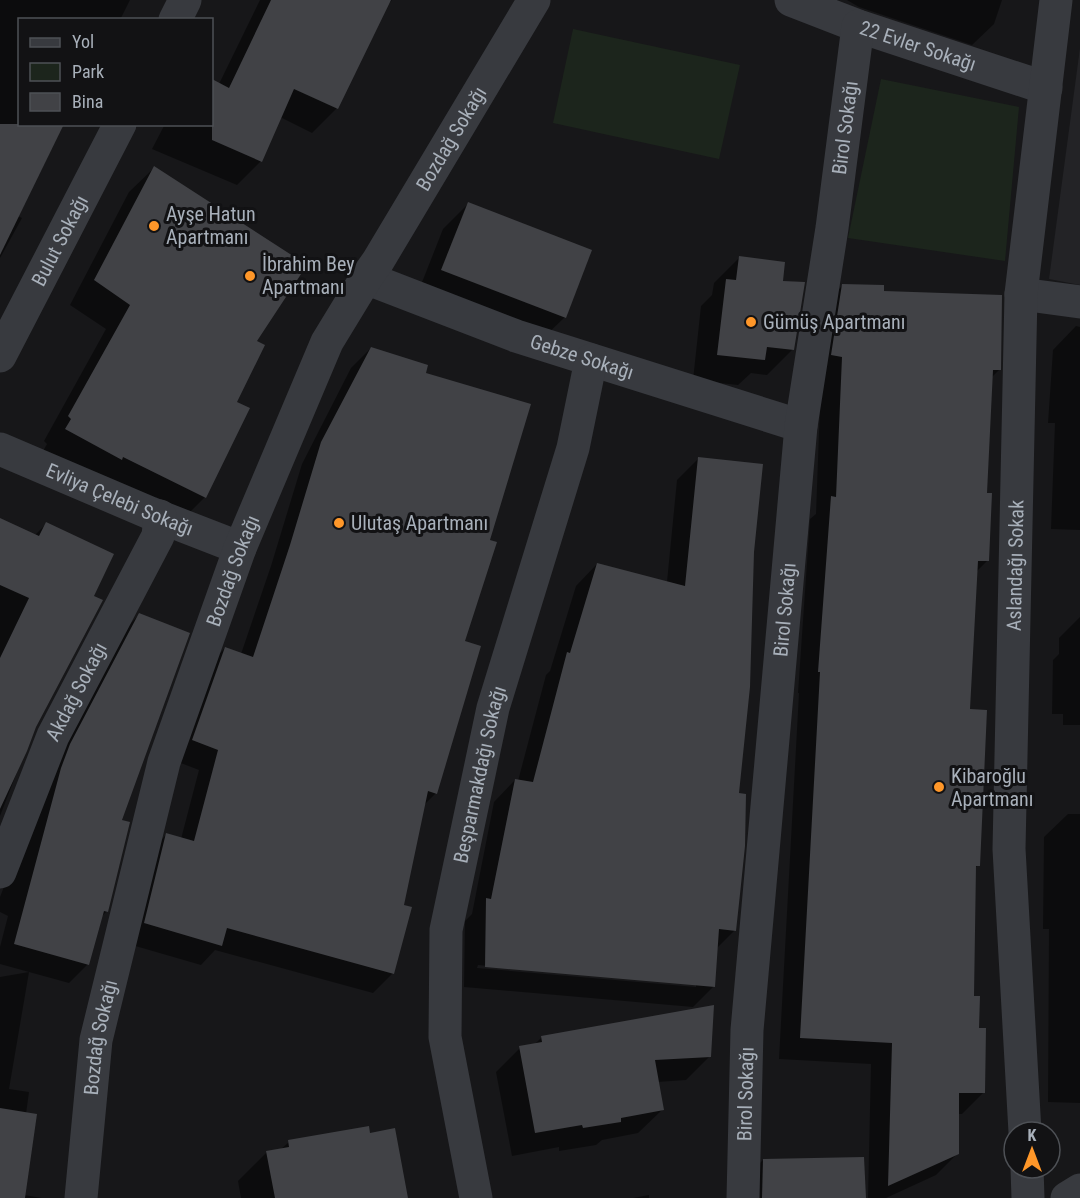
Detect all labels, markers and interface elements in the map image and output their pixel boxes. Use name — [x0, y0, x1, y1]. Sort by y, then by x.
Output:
street label: 22 Evler Sokağı — [857, 15, 979, 76]
legend — [18, 18, 213, 126]
text: Yol — [72, 31, 94, 52]
text: Park — [72, 61, 104, 82]
street label: Birol Sokağı — [827, 79, 863, 176]
street label: Bozdağ Sokağı — [411, 82, 491, 195]
text: Bina — [72, 91, 103, 112]
street label: Bulut Sokağı — [26, 191, 93, 290]
place label: Ayşe Hatun Apartmanı — [166, 202, 256, 249]
marker: Ayşe Hatun Apartmanı — [147, 219, 161, 233]
place label: İbrahim Bey Apartmanı — [262, 252, 355, 299]
marker: İbrahim Bey Apartmanı — [243, 269, 257, 283]
place label: Gümüş Apartmanı — [763, 310, 905, 334]
marker: Gümüş Apartmanı — [744, 315, 758, 329]
street label: Gebze Sokağı — [527, 329, 637, 384]
street label: Evliya Çelebi Sokağı — [43, 458, 197, 541]
street label: Aslandağı Sokak — [1002, 500, 1029, 631]
place label: Ulutaş Apartmanı — [351, 511, 488, 535]
street label: Bozdağ Sokağı — [201, 512, 264, 630]
marker: Ulutaş Apartmanı — [332, 516, 346, 530]
street label: Birol Sokağı — [768, 562, 801, 658]
street label: Akdağ Sokağı — [41, 638, 112, 745]
street label: Beşparmakdağı Sokağı — [448, 683, 511, 865]
place label: Kibaroğlu Apartmanı — [951, 764, 1034, 811]
marker: Kibaroğlu Apartmanı — [932, 780, 946, 794]
street label: Bozdağ Sokağı — [79, 977, 122, 1096]
street label: Birol Sokağı — [732, 1047, 759, 1141]
north arrow — [1002, 1120, 1062, 1180]
text: K — [1028, 1126, 1037, 1145]

